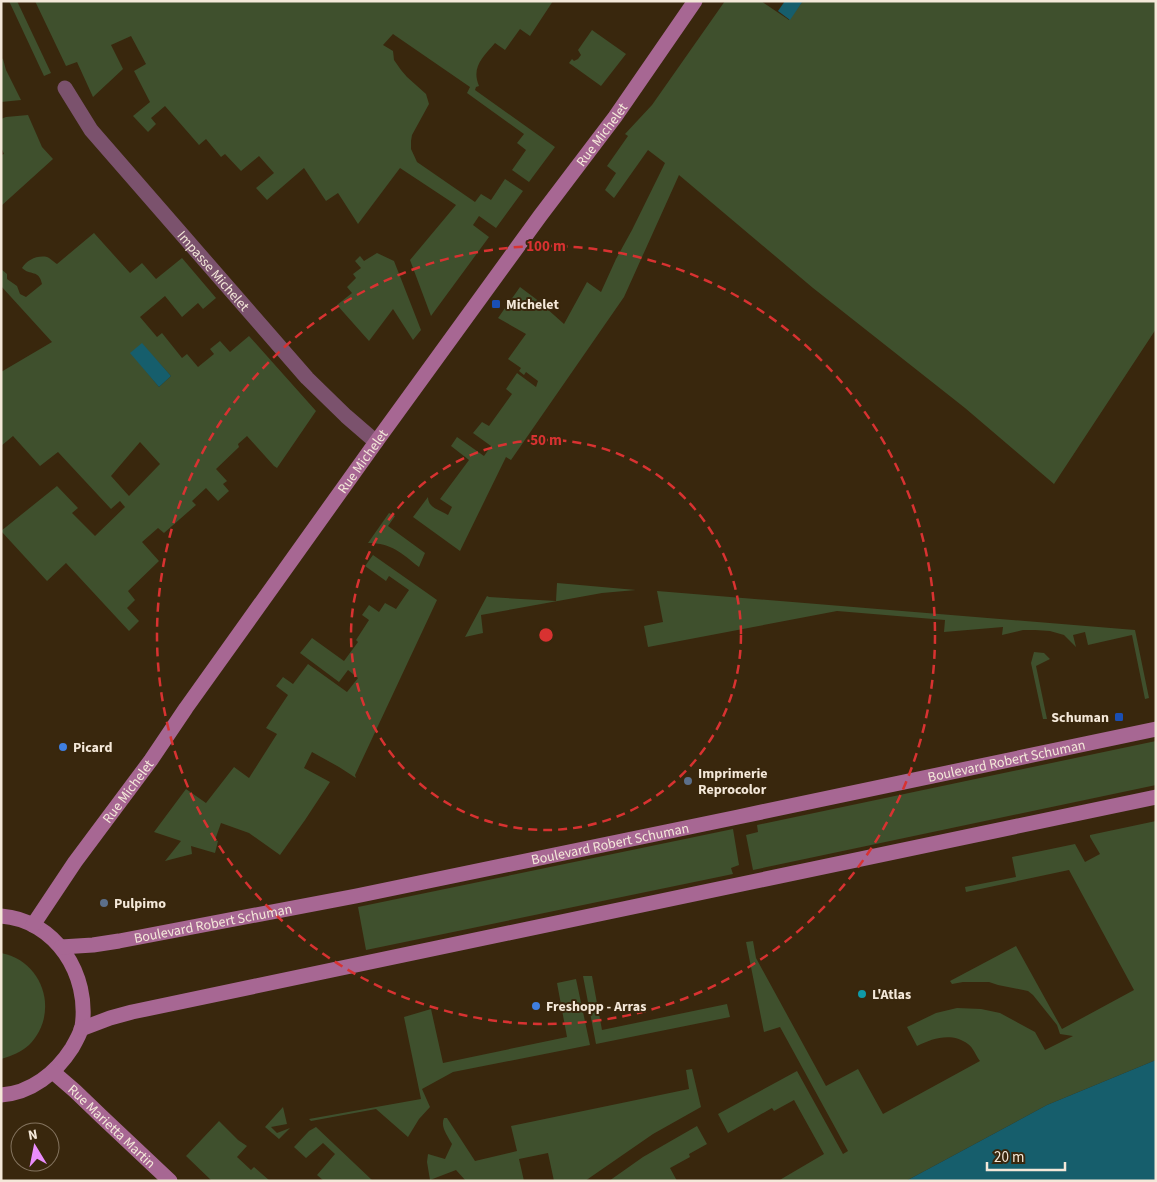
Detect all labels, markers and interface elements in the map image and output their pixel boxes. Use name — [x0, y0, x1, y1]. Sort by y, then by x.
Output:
street label: Rue Michelet — [572, 99, 633, 171]
street label: Impasse Michelet — [172, 227, 254, 316]
text: 100 m — [526, 236, 566, 257]
place label: Michelet — [506, 295, 559, 315]
marker: Michelet — [490, 298, 502, 310]
street label: Rue Michelet — [333, 425, 393, 498]
text: 50 m — [530, 430, 562, 451]
centre of rings — [537, 626, 555, 644]
place label: Schuman — [1051, 708, 1109, 728]
marker: Schuman — [1113, 711, 1125, 723]
street label: Boulevard Robert Schuman — [926, 735, 1087, 788]
place label: Picard — [73, 738, 112, 758]
marker: Picard — [57, 741, 69, 753]
street label: Rue Michelet — [98, 756, 159, 828]
place label: Imprimerie Reprocolor — [698, 764, 768, 800]
marker: Imprimerie Reprocolor — [682, 775, 694, 787]
street label: Boulevard Robert Schuman — [530, 818, 691, 871]
place label: Pulpimo — [114, 894, 166, 914]
marker: Pulpimo — [98, 897, 110, 909]
street label: Boulevard Robert Schuman — [132, 899, 294, 949]
place label: L'Atlas — [872, 985, 911, 1005]
marker: L'Atlas — [856, 988, 868, 1000]
place label: Freshopp - Arras — [546, 997, 646, 1017]
marker: Freshopp - Arras — [530, 1000, 542, 1012]
street label: Rue Marietta Martin — [63, 1080, 160, 1173]
north arrow — [10, 1122, 60, 1172]
text: N — [27, 1125, 39, 1146]
scale bar — [987, 1140, 1064, 1172]
text: 20 m — [994, 1147, 1024, 1168]

